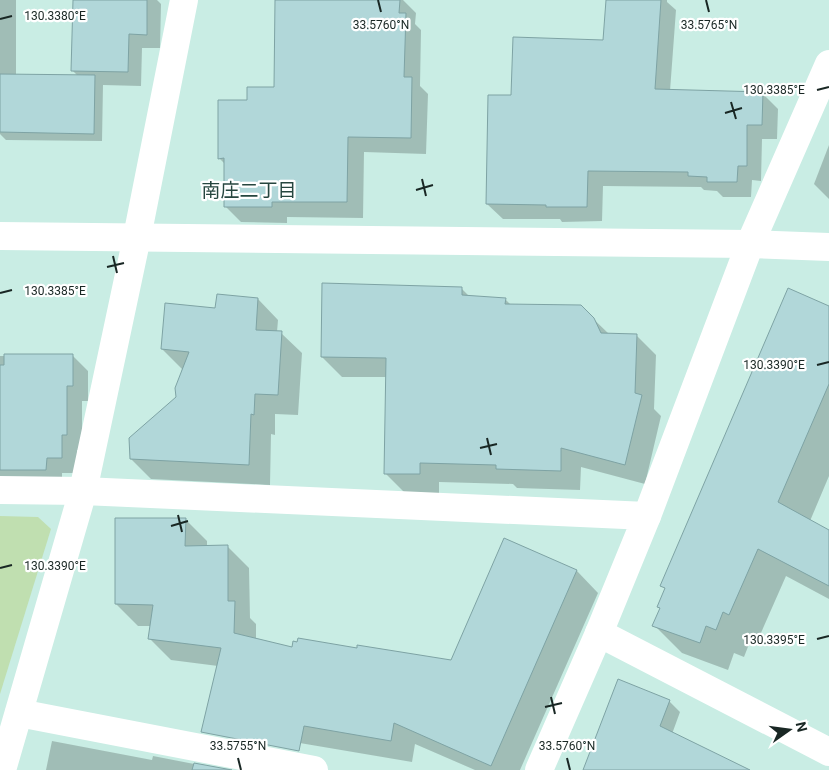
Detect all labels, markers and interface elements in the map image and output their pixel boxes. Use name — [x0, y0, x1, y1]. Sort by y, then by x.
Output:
text: 130.3380°E — [24, 9, 86, 23]
text: 33.5760°N — [353, 18, 409, 32]
text: 33.5765°N — [681, 18, 737, 32]
text: 130.3385°E — [743, 83, 805, 97]
district label: 南庄二丁目 — [201, 179, 297, 202]
text: 130.3385°E — [24, 284, 86, 298]
text: 130.3390°E — [743, 358, 805, 372]
text: 130.3390°E — [24, 559, 86, 573]
text: 130.3395°E — [743, 633, 805, 647]
north arrow — [764, 705, 814, 755]
text: N — [793, 720, 811, 734]
text: 33.5755°N — [210, 739, 266, 753]
text: 33.5760°N — [539, 739, 595, 753]

